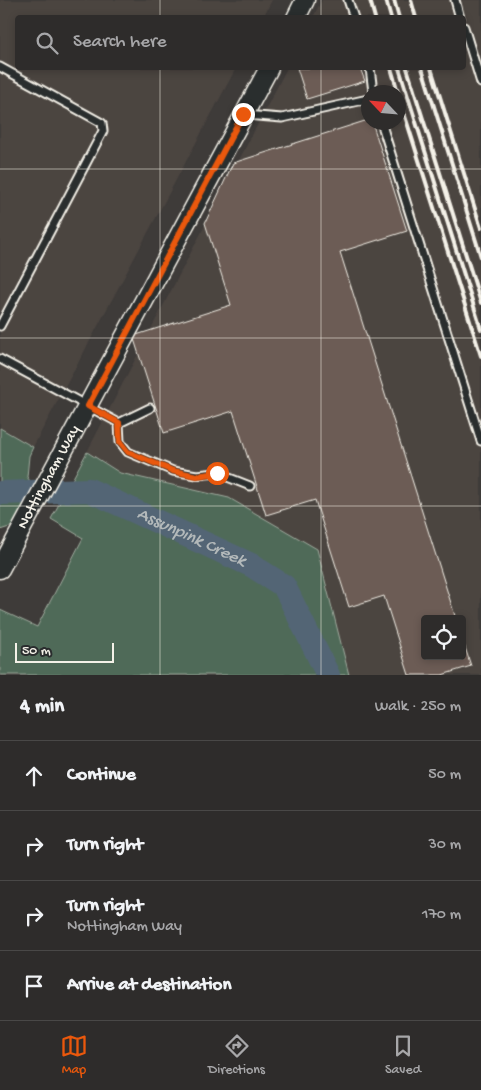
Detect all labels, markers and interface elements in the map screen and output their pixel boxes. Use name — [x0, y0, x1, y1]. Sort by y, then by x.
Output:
search box — [15, 15, 466, 70]
icon: search — [33, 29, 61, 57]
text: Search here — [73, 31, 167, 54]
north arrow — [361, 85, 406, 130]
route end — [232, 103, 255, 126]
street label: Nottingham Way — [14, 422, 85, 533]
route start — [206, 462, 229, 485]
water label: Assunpink Creek — [134, 503, 251, 572]
map controls — [421, 615, 466, 660]
button: locate — [421, 615, 466, 660]
scale bar — [15, 640, 114, 663]
text: 50 m — [22, 643, 51, 660]
text: 4 min — [20, 695, 64, 720]
text: Walk · 250 m — [375, 698, 461, 717]
icon: ahead — [20, 762, 48, 790]
text: Continue — [67, 764, 136, 787]
text: 50 m — [428, 766, 461, 785]
icon: right — [20, 832, 48, 860]
text: Turn right — [67, 834, 143, 857]
text: 30 m — [428, 836, 461, 855]
text: Turn right — [67, 895, 143, 918]
icon: right — [20, 902, 48, 930]
text: 170 m — [422, 906, 461, 925]
text: Nottingham Way — [67, 918, 182, 937]
icon: arrive — [20, 972, 48, 1000]
text: Arrive at destination — [67, 974, 231, 997]
tab: Map — [60, 1032, 88, 1079]
tab: Directions — [208, 1032, 265, 1079]
tab: Saved — [385, 1032, 421, 1079]

